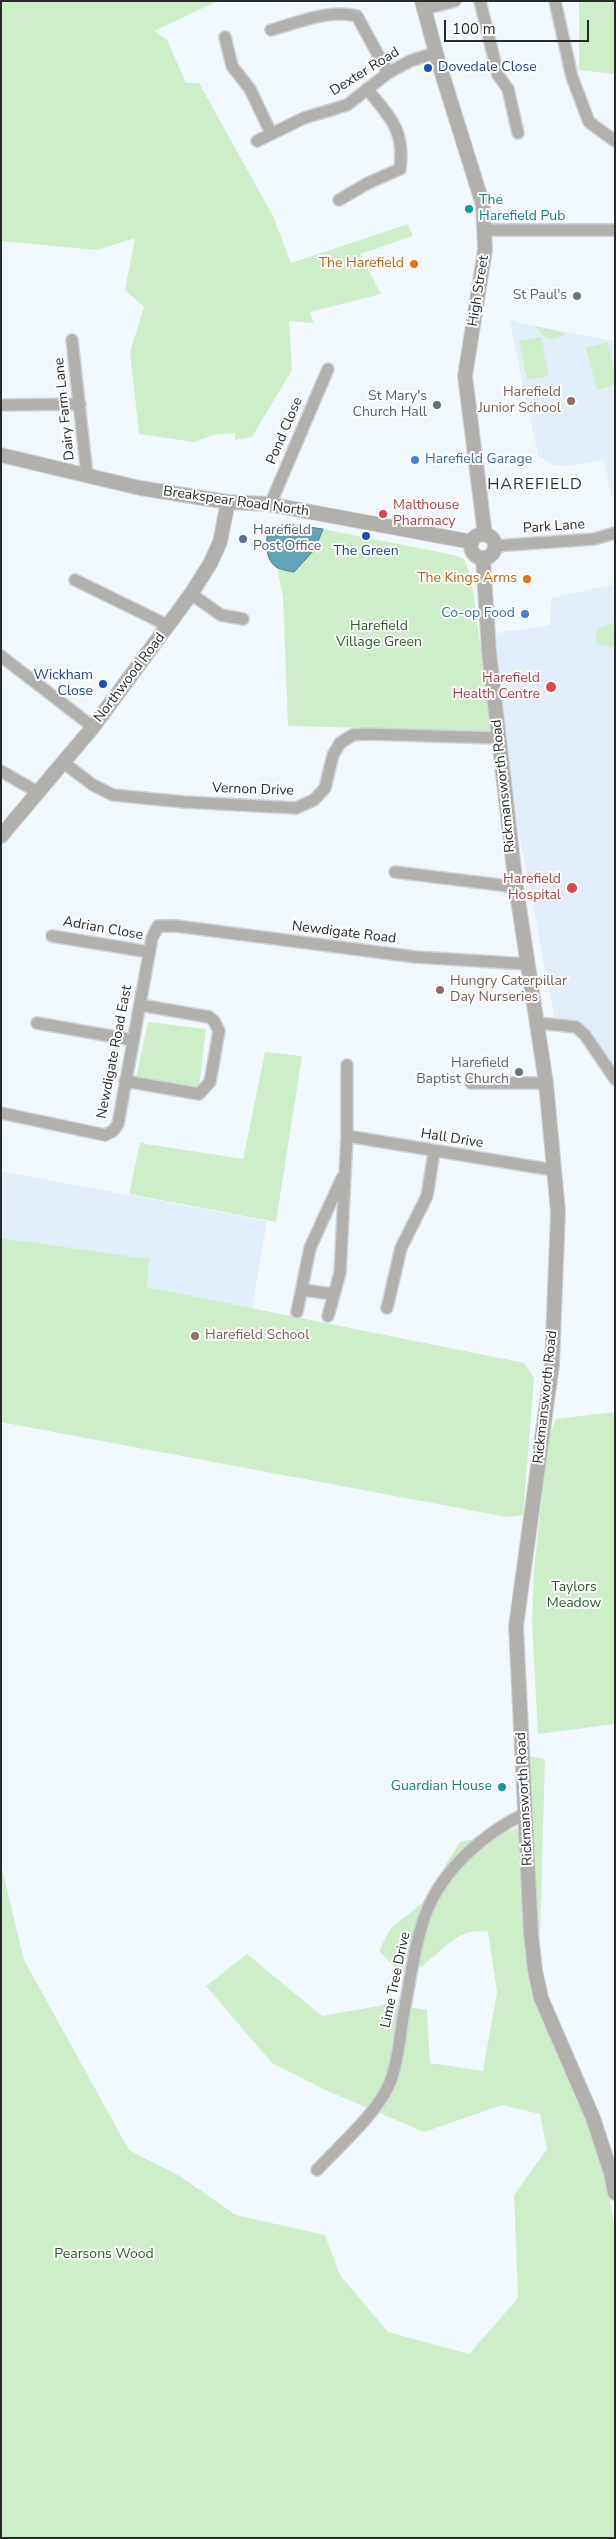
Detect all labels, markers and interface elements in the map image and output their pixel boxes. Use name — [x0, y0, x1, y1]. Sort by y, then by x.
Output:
scale bar — [446, 10, 591, 42]
text: 100 m — [452, 19, 496, 39]
street label: Dexter Road — [327, 44, 403, 100]
place label: Dovedale Close — [438, 60, 537, 76]
marker: Dovedale Close — [422, 62, 434, 74]
place label: The Harefield Pub — [479, 193, 565, 226]
marker: The Harefield Pub — [463, 203, 475, 215]
street label: High Street — [465, 254, 493, 328]
place label: The Harefield — [319, 256, 404, 272]
marker: The Harefield — [408, 258, 420, 270]
place label: St Paul's — [513, 288, 567, 304]
marker: St Paul's — [571, 290, 583, 302]
street label: Dairy Farm Lane — [51, 357, 79, 461]
place label: Harefield Junior School — [478, 385, 561, 418]
place label: St Mary's Church Hall — [352, 389, 427, 422]
street label: Pond Close — [263, 395, 307, 467]
marker: Harefield Junior School — [565, 395, 577, 407]
marker: St Mary's Church Hall — [431, 399, 443, 411]
place label: Harefield Garage — [425, 452, 532, 468]
marker: Harefield Garage — [409, 454, 421, 466]
district label: HAREFIELD — [486, 475, 584, 495]
street label: Breakspear Road North — [162, 483, 310, 521]
place label: Malthouse Pharmacy — [393, 498, 459, 530]
marker: Malthouse Pharmacy — [377, 508, 389, 520]
street label: Park Lane — [523, 516, 585, 538]
place label: Harefield Post Office — [253, 523, 321, 556]
marker: The Green — [360, 530, 372, 542]
marker: Harefield Post Office — [237, 533, 249, 545]
place label: The Green — [333, 544, 399, 560]
place label: The Kings Arms — [417, 571, 517, 587]
marker: The Kings Arms — [521, 573, 533, 585]
place label: Co-op Food — [441, 606, 515, 622]
marker: Co-op Food — [519, 608, 531, 620]
park label: Harefield Village Green — [336, 619, 422, 652]
street label: Northwood Road — [91, 630, 169, 726]
place label: Wickham Close — [34, 668, 93, 700]
place label: Harefield Health Centre — [452, 671, 540, 704]
marker: Wickham Close — [97, 678, 109, 690]
marker: Harefield Health Centre — [544, 680, 558, 694]
street label: Rickmansworth Road — [489, 719, 519, 853]
street label: Vernon Drive — [212, 780, 294, 800]
place label: Harefield Hospital — [503, 872, 561, 904]
marker: Harefield Hospital — [565, 881, 579, 895]
street label: Adrian Close — [62, 914, 144, 944]
street label: Newdigate Road — [291, 918, 397, 948]
place label: Hungry Caterpillar Day Nurseries — [450, 974, 567, 1006]
street label: Newdigate Road East — [94, 984, 136, 1120]
marker: Hungry Caterpillar Day Nurseries — [434, 984, 446, 996]
place label: Harefield Baptist Church — [416, 1056, 509, 1088]
marker: Harefield Baptist Church — [513, 1066, 525, 1078]
street label: Hall Drive — [419, 1126, 485, 1152]
place label: Harefield School — [205, 1328, 309, 1344]
marker: Harefield School — [189, 1330, 201, 1342]
street label: Rickmansworth Road — [531, 1330, 561, 1464]
park label: Taylors Meadow — [547, 1580, 601, 1612]
street label: Rickmansworth Road — [513, 1732, 537, 1866]
place label: Guardian House — [391, 1779, 492, 1795]
marker: Guardian House — [496, 1781, 508, 1793]
street label: Lime Tree Drive — [378, 1930, 414, 2030]
park label: Pearsons Wood — [54, 2247, 154, 2263]

